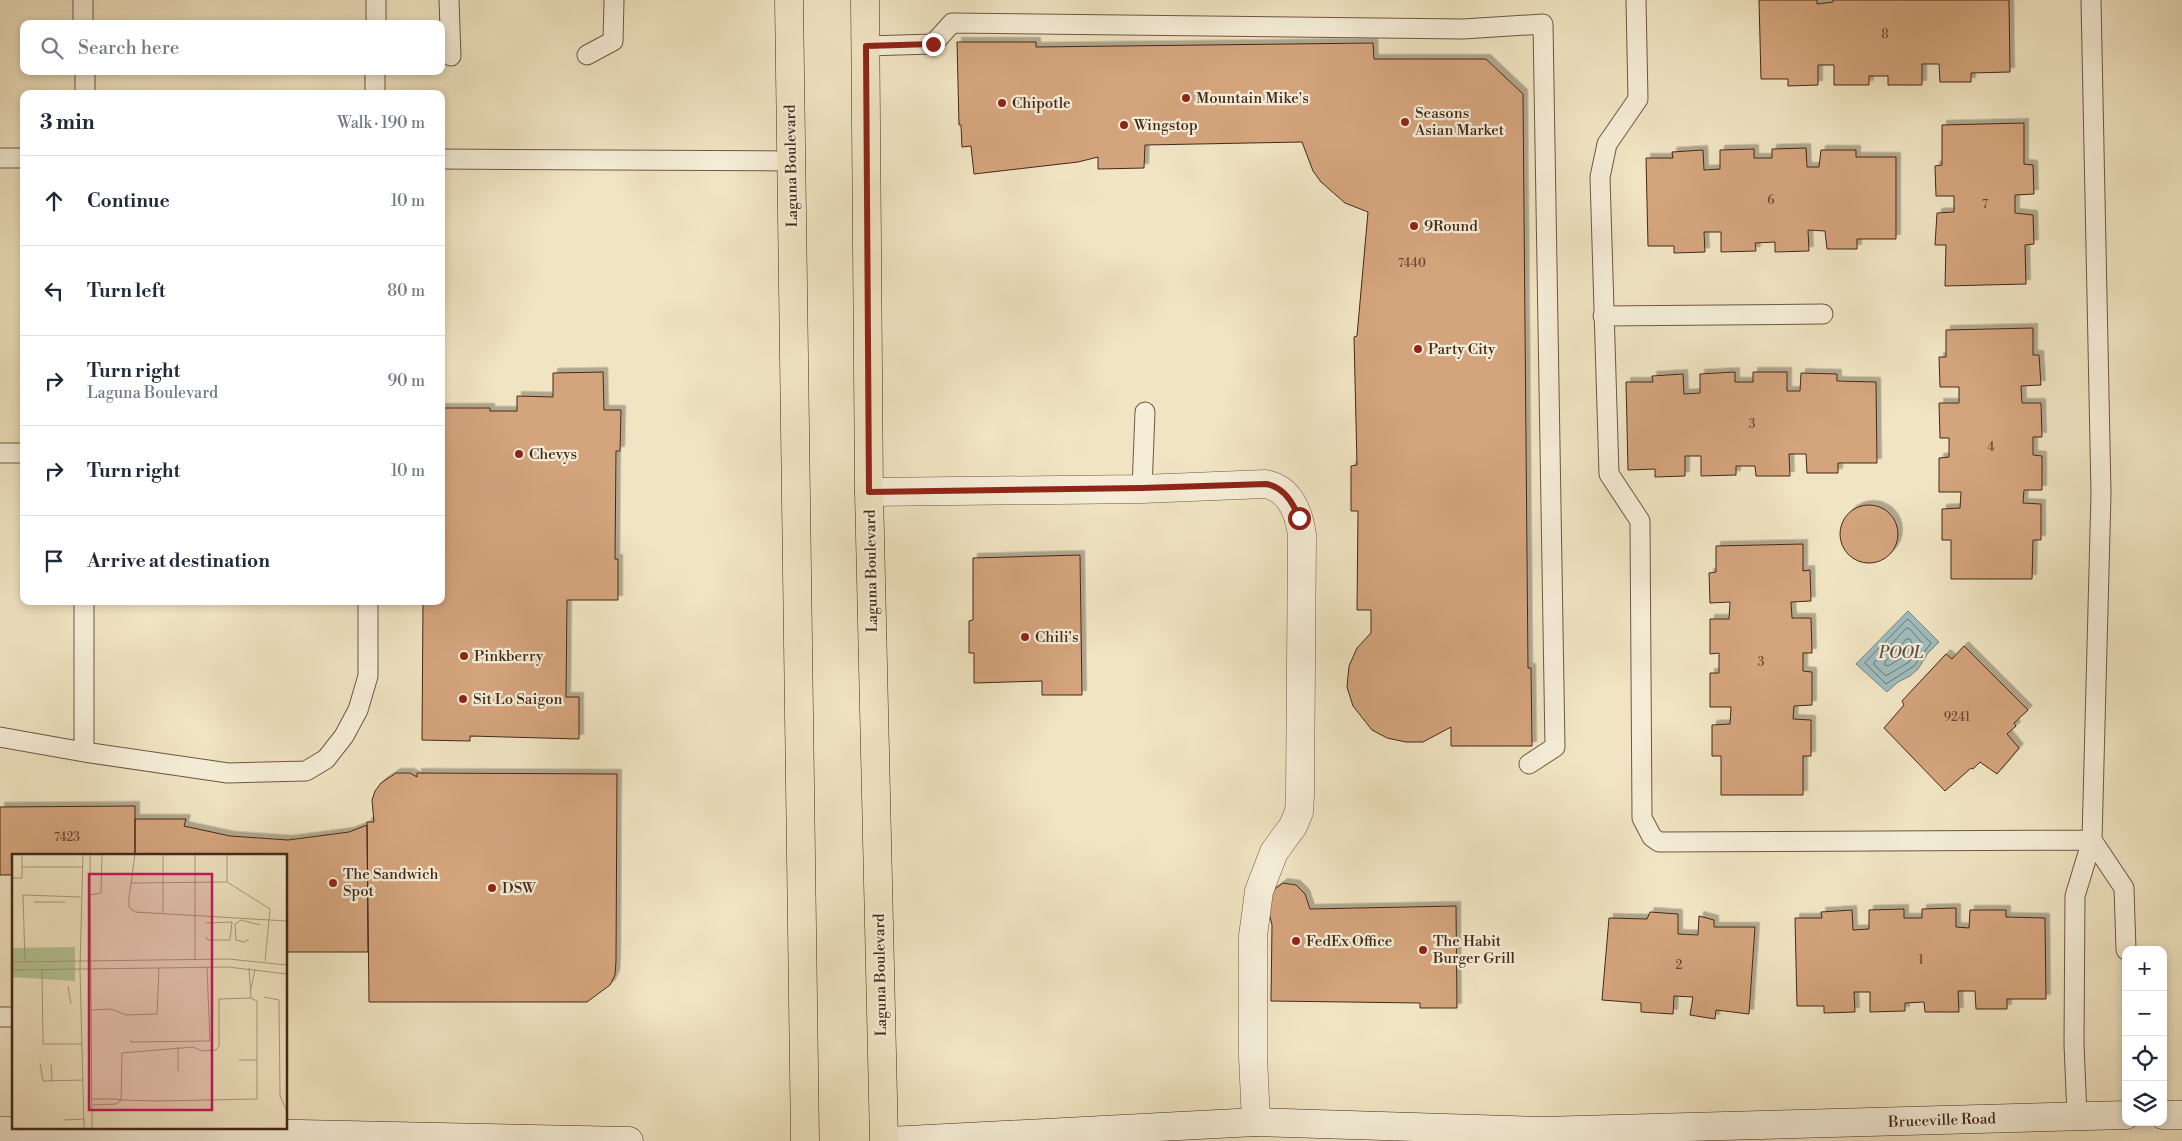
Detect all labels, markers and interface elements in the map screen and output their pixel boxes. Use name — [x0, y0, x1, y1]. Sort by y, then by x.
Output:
search box — [20, 20, 445, 75]
house number: 8 — [1881, 27, 1889, 42]
route end — [922, 33, 945, 56]
icon: search — [38, 34, 66, 62]
text: Search here — [78, 36, 179, 60]
place label: Mountain Mike's — [1196, 89, 1309, 108]
marker: Mountain Mike's — [1180, 92, 1192, 104]
place label: Chipotle — [1012, 94, 1071, 113]
marker: Chipotle — [996, 97, 1008, 109]
street label: Laguna Boulevard — [781, 104, 802, 228]
place label: Seasons Asian Market — [1414, 104, 1505, 140]
text: 3 min — [40, 110, 95, 136]
text: Walk · 190 m — [337, 113, 425, 133]
place label: Wingstop — [1133, 116, 1198, 135]
marker: Seasons Asian Market — [1399, 116, 1411, 128]
marker: Wingstop — [1118, 119, 1130, 131]
icon: ahead — [40, 187, 68, 215]
text: Continue — [87, 189, 170, 213]
text: 10 m — [391, 191, 425, 211]
house number: 6 — [1767, 193, 1775, 208]
house number: 7 — [1982, 197, 1988, 212]
place label: 9Round — [1424, 217, 1478, 236]
marker: 9Round — [1408, 220, 1420, 232]
house number: 7440 — [1398, 256, 1426, 271]
icon: left — [40, 277, 68, 305]
text: Turn left — [87, 279, 166, 303]
text: 80 m — [387, 281, 425, 301]
place label: Party City — [1428, 340, 1496, 359]
marker: Party City — [1412, 343, 1424, 355]
text: Turn right — [87, 359, 180, 383]
icon: right — [40, 367, 68, 395]
text: 90 m — [387, 371, 425, 391]
text: Laguna Boulevard — [87, 383, 218, 403]
house number: 3 — [1749, 417, 1756, 432]
house number: 4 — [1987, 440, 1995, 455]
place label: Chevys — [529, 445, 577, 464]
marker: Chevys — [513, 448, 525, 460]
icon: right — [40, 457, 68, 485]
text: Turn right — [87, 459, 180, 483]
text: 10 m — [391, 461, 425, 481]
route start — [1288, 507, 1311, 530]
street label: Laguna Boulevard — [861, 509, 882, 633]
icon: arrive — [40, 547, 68, 575]
text: Arrive at destination — [87, 549, 270, 573]
place label: Chili's — [1035, 628, 1079, 647]
marker: Chili's — [1019, 631, 1031, 643]
water label: POOL — [1878, 643, 1924, 663]
place label: Pinkberry — [474, 647, 544, 666]
marker: Pinkberry — [458, 650, 470, 662]
house number: 3 — [1758, 655, 1765, 670]
place label: Sit Lo Saigon — [473, 690, 563, 709]
marker: Sit Lo Saigon — [457, 693, 469, 705]
house number: 9241 — [1944, 710, 1971, 725]
house number: 7423 — [54, 830, 80, 845]
inset map — [12, 854, 288, 1128]
place label: The Sandwich Spot — [343, 865, 438, 901]
marker: The Sandwich Spot — [327, 877, 339, 889]
place label: DSW — [502, 879, 536, 898]
marker: DSW — [486, 882, 498, 894]
street label: Laguna Boulevard — [870, 913, 891, 1037]
place label: FedEx Office — [1306, 932, 1392, 951]
place label: The Habit Burger Grill — [1432, 932, 1515, 968]
marker: FedEx Office — [1290, 935, 1302, 947]
marker: The Habit Burger Grill — [1417, 944, 1429, 956]
map controls — [2122, 946, 2167, 1126]
button: + — [2122, 946, 2167, 991]
house number: 1 — [1918, 953, 1924, 968]
house number: 2 — [1676, 958, 1683, 973]
button: − — [2122, 991, 2167, 1036]
button: locate — [2122, 1036, 2167, 1081]
button: layers — [2122, 1081, 2167, 1126]
street label: Bruceville Road — [1887, 1109, 1997, 1132]

